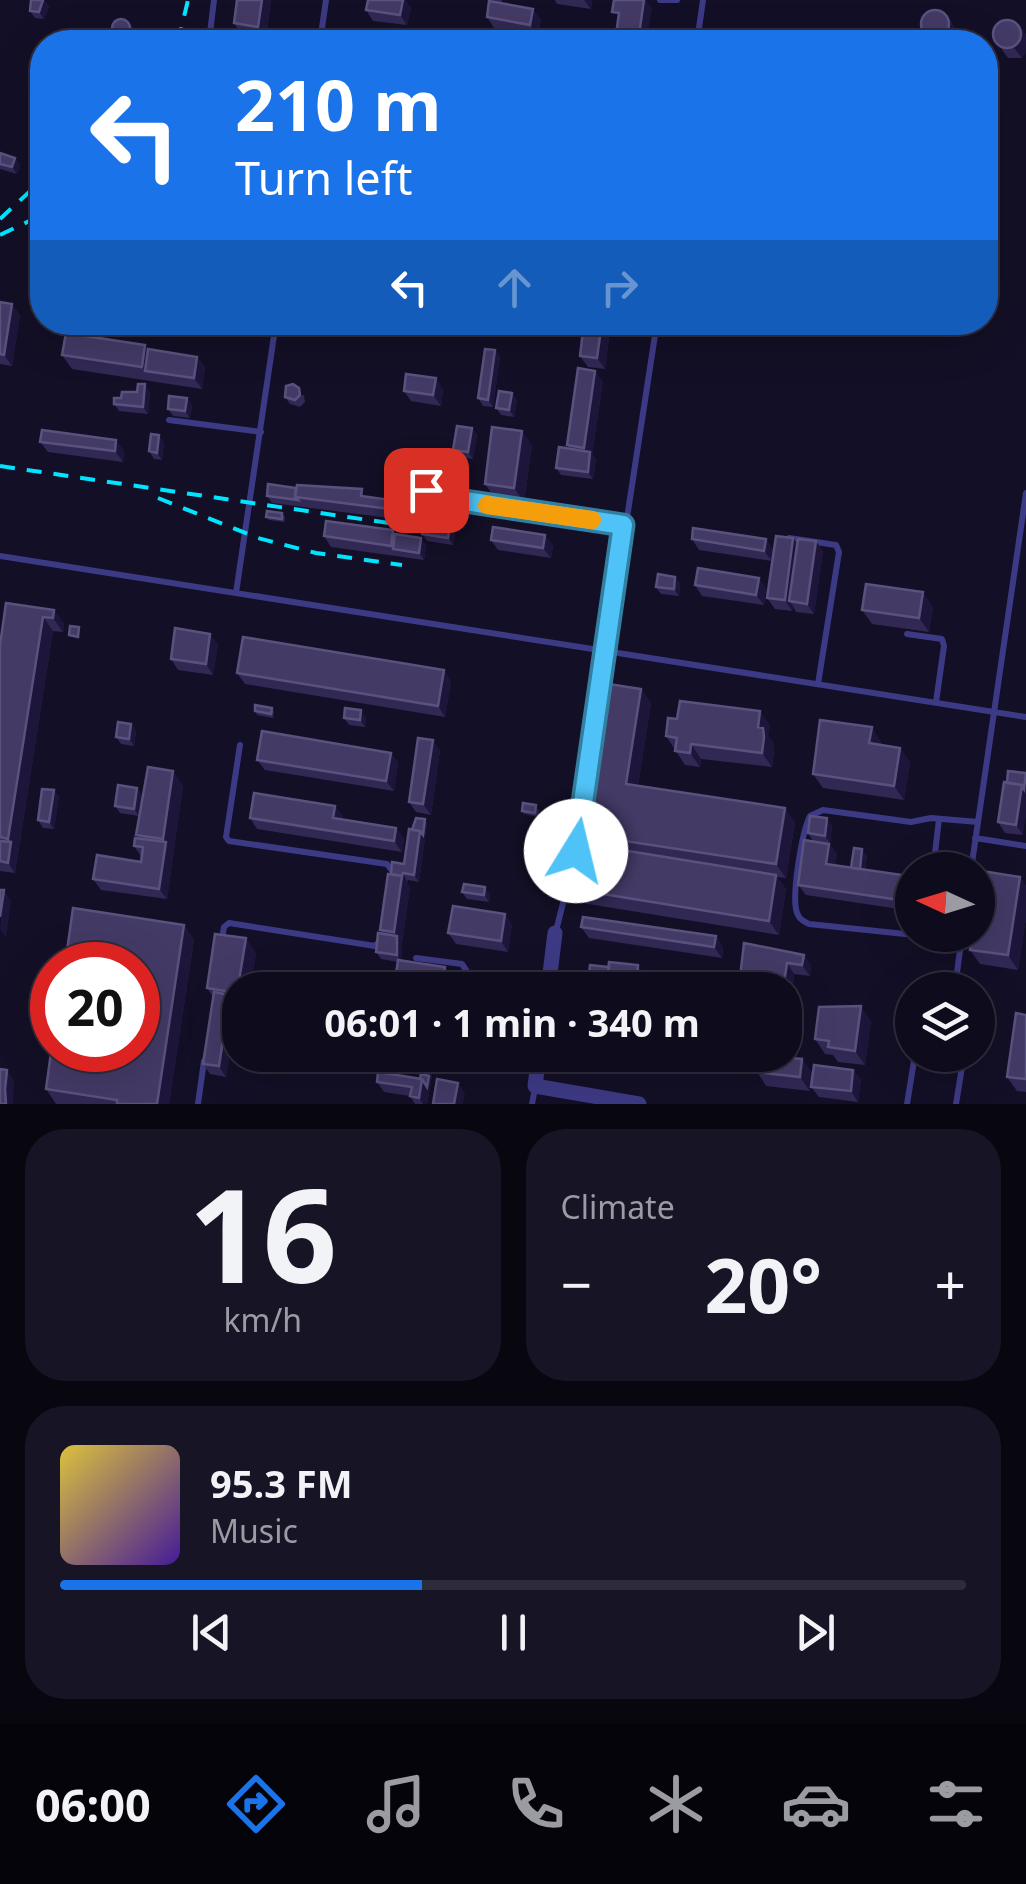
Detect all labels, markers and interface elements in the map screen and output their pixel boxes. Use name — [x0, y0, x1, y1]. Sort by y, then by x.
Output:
text: 210 m — [235, 56, 442, 152]
icon: left — [70, 70, 200, 200]
text: Turn left — [235, 147, 412, 208]
icon: left — [382, 260, 437, 315]
icon: ahead — [487, 260, 542, 315]
icon: right — [592, 260, 647, 315]
pin — [384, 448, 469, 533]
icon: arrive — [399, 463, 454, 518]
position arrow — [524, 799, 628, 903]
north arrow — [895, 852, 995, 952]
map controls — [895, 852, 995, 1072]
speed limit sign: 20 — [30, 942, 160, 1072]
button: layers — [895, 972, 995, 1072]
text: 06:01 · 1 min · 340 m — [324, 996, 700, 1048]
text: 16 — [188, 1144, 337, 1321]
text: Climate — [561, 1185, 675, 1228]
text: 20° — [704, 1233, 822, 1335]
text: − — [561, 1246, 592, 1321]
text: + — [935, 1246, 966, 1321]
text: km/h — [223, 1298, 302, 1341]
text: 95.3 FM — [210, 1457, 352, 1509]
text: Music — [210, 1509, 298, 1552]
icon: previous — [184, 1605, 239, 1660]
icon: pause — [486, 1605, 541, 1660]
icon: next — [788, 1605, 843, 1660]
icon: directions — [221, 1769, 291, 1839]
icon: music — [361, 1769, 431, 1839]
icon: phone — [501, 1769, 571, 1839]
icon: climate — [641, 1769, 711, 1839]
icon: car — [781, 1769, 851, 1839]
icon: filters — [921, 1769, 991, 1839]
text: 06:00 — [35, 1774, 151, 1835]

